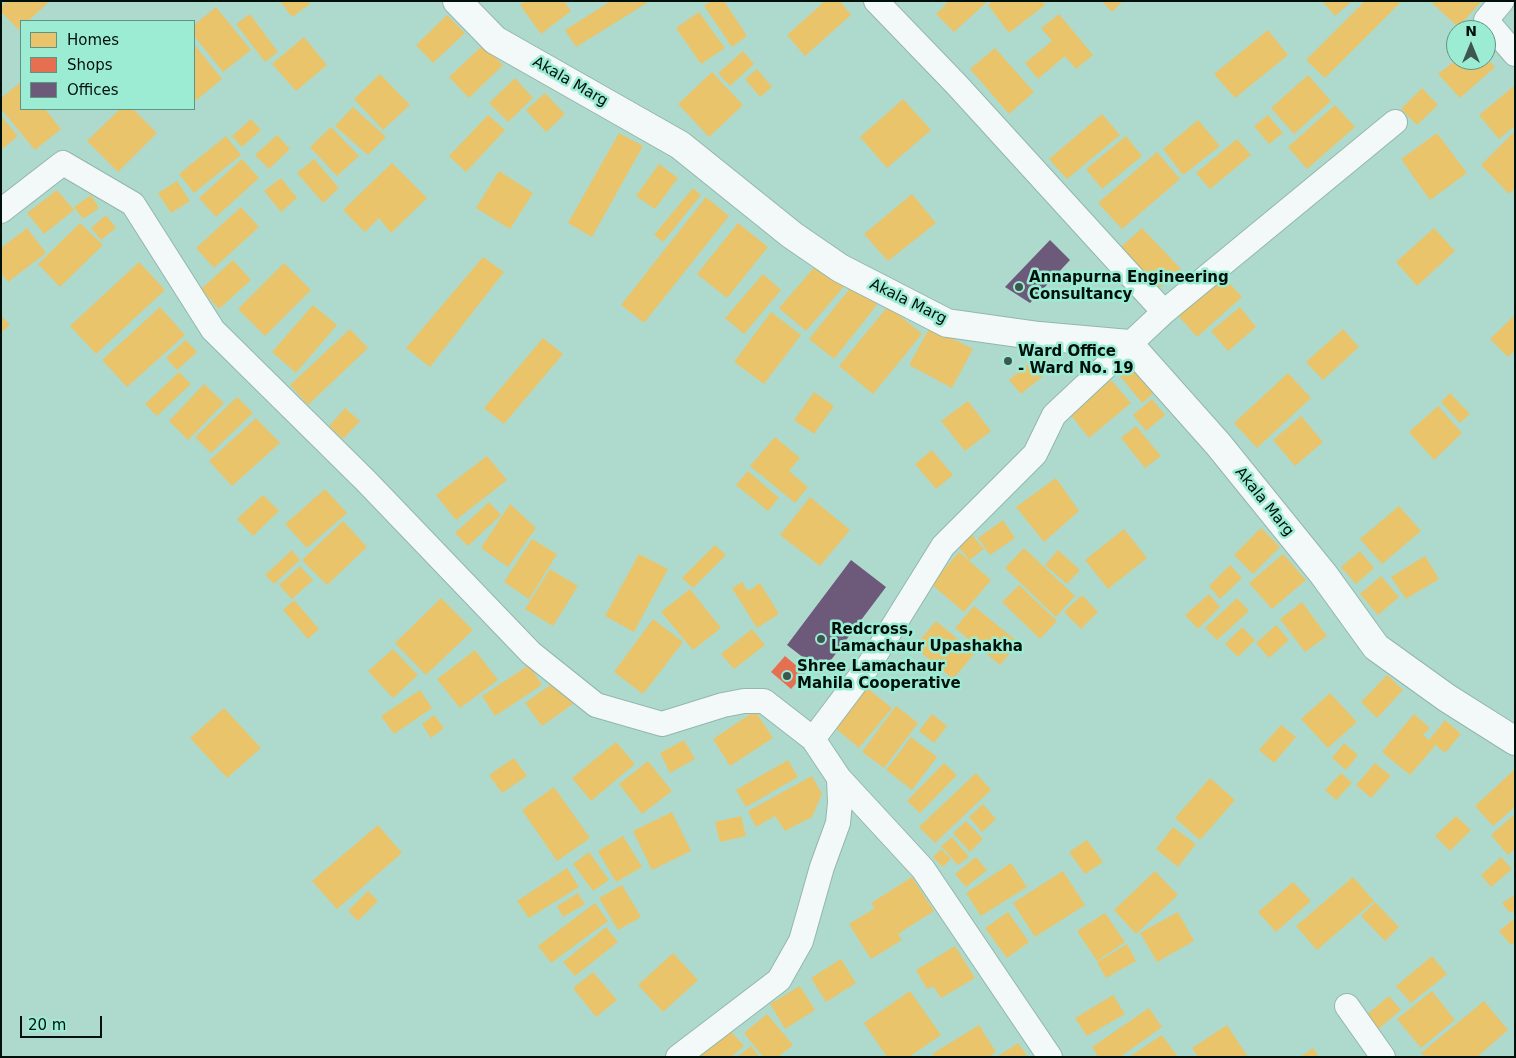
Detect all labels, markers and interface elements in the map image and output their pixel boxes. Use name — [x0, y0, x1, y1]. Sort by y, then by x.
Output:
legend — [20, 20, 195, 110]
north arrow — [1446, 20, 1496, 70]
text: N — [1465, 23, 1477, 39]
text: Homes — [67, 31, 119, 49]
street label: Akala Marg — [529, 53, 611, 111]
text: Shops — [67, 56, 113, 74]
text: Offices — [67, 81, 119, 99]
place label: Annapurna Engineering Consultancy — [1029, 269, 1229, 304]
street label: Akala Marg — [867, 276, 949, 328]
marker: Annapurna Engineering Consultancy — [1013, 281, 1025, 293]
place label: Ward Office - Ward No. 19 — [1018, 343, 1134, 378]
marker: Ward Office - Ward No. 19 — [1002, 355, 1014, 367]
street label: Akala Marg — [1231, 464, 1297, 540]
place label: Redcross, Lamachaur Upashakha — [831, 621, 1023, 656]
marker: Redcross, Lamachaur Upashakha — [815, 633, 827, 645]
place label: Shree Lamachaur Mahila Cooperative — [797, 658, 961, 693]
marker: Shree Lamachaur Mahila Cooperative — [781, 670, 793, 682]
scale bar — [22, 1006, 105, 1038]
text: 20 m — [28, 1016, 66, 1034]

